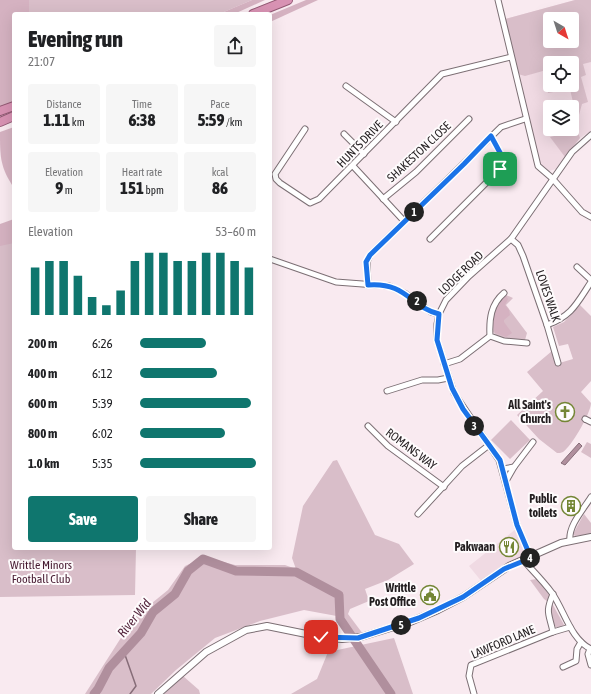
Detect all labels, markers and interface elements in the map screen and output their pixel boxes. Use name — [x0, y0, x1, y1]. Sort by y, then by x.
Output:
north arrow — [543, 12, 579, 48]
map controls — [543, 12, 579, 136]
button: share — [214, 25, 256, 67]
text: Evening run — [28, 26, 123, 52]
text: 21:07 — [28, 54, 55, 69]
button: locate — [543, 56, 579, 92]
text: Distance — [46, 98, 82, 110]
text: Time — [132, 98, 152, 110]
text: Pace — [210, 98, 230, 110]
button: layers — [543, 100, 579, 136]
text: 1.11 — [43, 110, 70, 130]
text: 6:38 — [129, 110, 156, 130]
text: 5:59 — [198, 110, 225, 130]
text: km — [70, 116, 85, 128]
text: /km — [225, 116, 243, 128]
street label: HUNTS DRIVE — [334, 118, 386, 170]
street label: SHAKESTON CLOSE — [384, 119, 454, 185]
pin — [483, 152, 517, 186]
icon: arrive — [489, 158, 511, 180]
text: Elevation — [45, 166, 83, 178]
text: Heart rate — [122, 166, 162, 178]
text: kcal — [212, 166, 228, 178]
text: 9 — [55, 178, 63, 198]
text: 151 — [120, 178, 144, 198]
text: 86 — [212, 178, 228, 198]
text: m — [63, 184, 73, 196]
text: bpm — [144, 184, 164, 196]
pin: 1 — [404, 202, 424, 222]
text: 1 — [411, 206, 417, 218]
text: Elevation — [28, 224, 73, 239]
text: 53–60 m — [215, 224, 256, 239]
street label: LODGE ROAD — [436, 248, 486, 298]
street label: LOVES WALK — [533, 268, 563, 324]
pin: 2 — [407, 291, 427, 311]
text: 2 — [414, 295, 420, 307]
text: 200 m — [28, 336, 57, 351]
text: 6:26 — [92, 336, 113, 351]
text: 400 m — [28, 366, 57, 381]
text: 6:12 — [92, 366, 113, 381]
text: 600 m — [28, 396, 57, 411]
text: 5:39 — [92, 396, 113, 411]
place label: All Saint's Church — [507, 398, 552, 426]
church icon: All Saint's Church — [554, 401, 576, 423]
pin: 3 — [464, 416, 484, 436]
text: 3 — [471, 420, 477, 432]
street label: ROMANS WAY — [383, 425, 440, 473]
text: 800 m — [28, 426, 57, 441]
text: 6:02 — [92, 426, 113, 441]
text: 1.0 km — [28, 456, 59, 471]
text: 5:35 — [92, 456, 113, 471]
place label: Public toilets — [528, 492, 558, 520]
building icon: Public toilets — [560, 495, 582, 517]
button: Save — [28, 496, 138, 542]
button: Share — [146, 496, 256, 542]
restaurant icon: Pakwaan — [498, 536, 520, 558]
place label: Pakwaan — [454, 540, 495, 554]
pin: 4 — [520, 548, 540, 568]
text: 4 — [527, 552, 533, 564]
park label: Writtle Minors Football Club — [10, 558, 72, 586]
place label: Writtle Post Office — [369, 581, 417, 609]
public building icon: Writtle Post Office — [419, 584, 441, 606]
water label: River Wid — [114, 596, 154, 640]
pin: 5 — [391, 615, 411, 635]
text: 5 — [398, 619, 404, 631]
pin — [304, 620, 338, 654]
street label: LAWFORD LANE — [469, 622, 537, 662]
icon: check — [310, 626, 332, 648]

